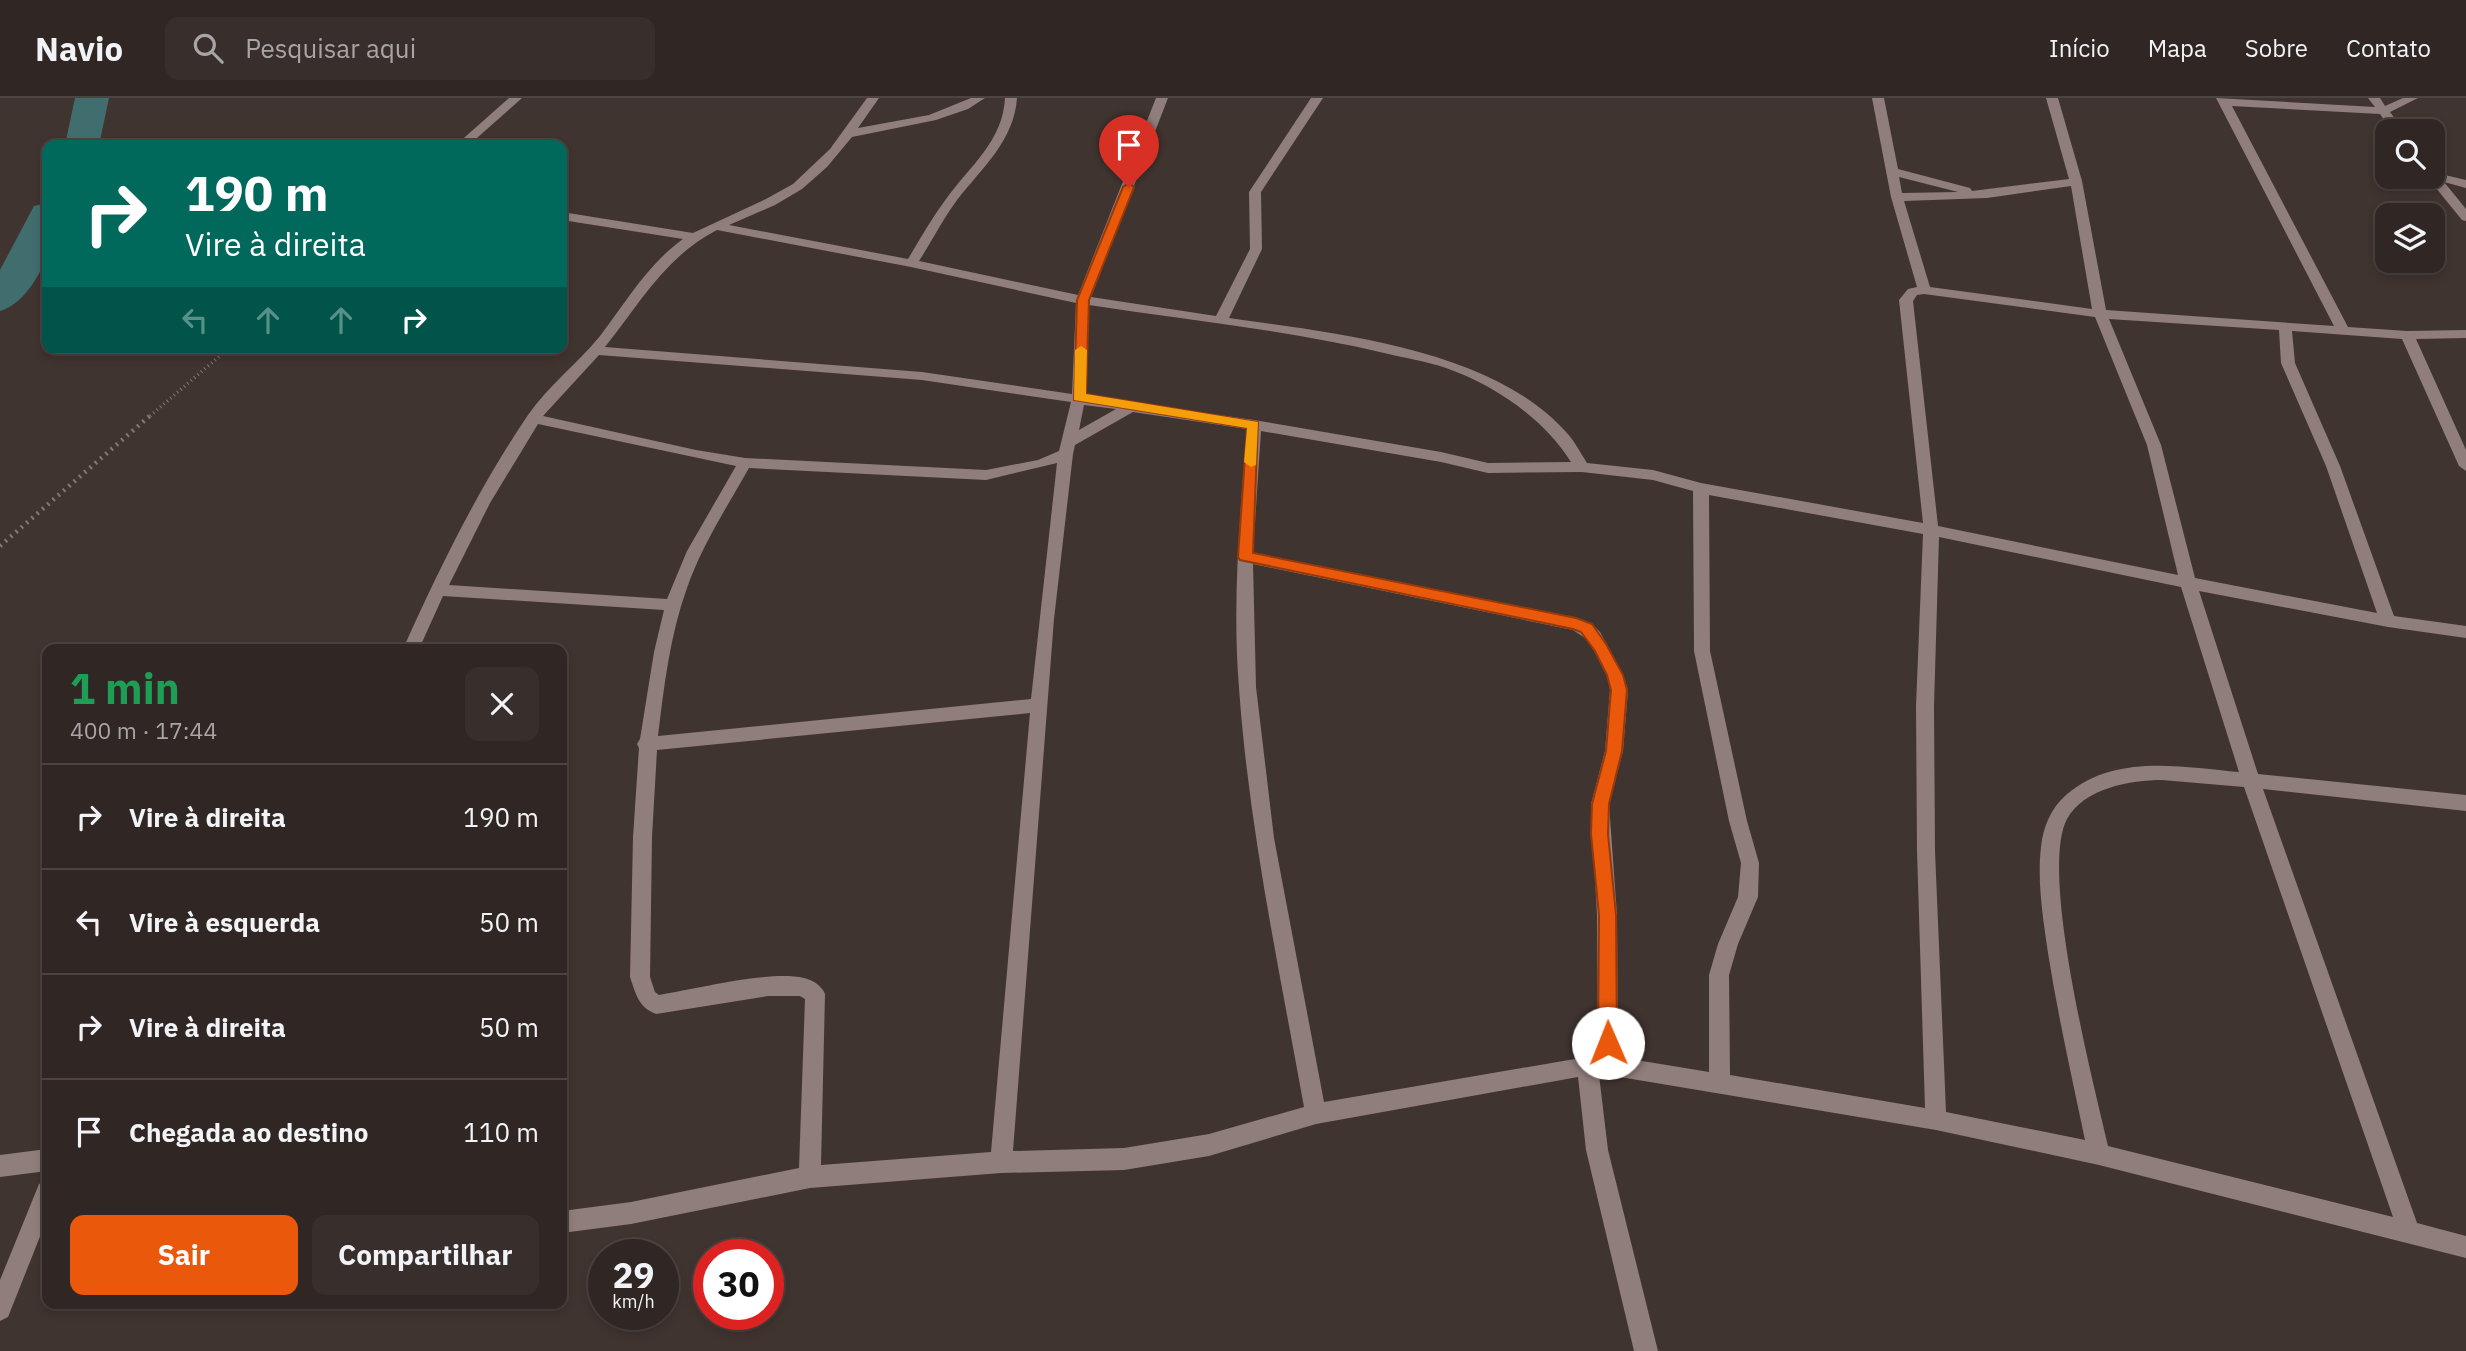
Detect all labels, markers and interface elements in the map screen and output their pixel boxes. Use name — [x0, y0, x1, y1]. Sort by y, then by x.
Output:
search box — [165, 17, 655, 80]
text: Navio — [35, 27, 123, 70]
icon: search — [189, 29, 227, 67]
text: Pesquisar aqui — [245, 31, 416, 65]
text: Início — [2049, 32, 2110, 64]
text: Mapa — [2148, 32, 2207, 64]
text: Sobre — [2245, 32, 2308, 64]
text: Contato — [2346, 32, 2431, 64]
pin — [1099, 115, 1159, 187]
map controls — [2375, 119, 2445, 273]
button: search — [2375, 119, 2445, 189]
icon: arrive — [1110, 126, 1148, 164]
text: 190 m — [185, 161, 329, 224]
icon: right — [70, 168, 161, 259]
button: layers — [2375, 203, 2445, 273]
text: Vire à direita — [185, 223, 366, 265]
icon: left — [176, 301, 214, 339]
icon: ahead — [249, 301, 287, 339]
icon: ahead — [322, 301, 360, 339]
icon: right — [395, 301, 433, 339]
text: 1 min — [70, 661, 180, 716]
button: close — [465, 667, 539, 741]
text: 400 m · 17:44 — [70, 715, 217, 745]
icon: right — [70, 798, 108, 836]
text: Vire à direita — [129, 800, 286, 834]
text: 190 m — [463, 800, 539, 834]
icon: left — [70, 903, 108, 941]
text: Vire à esquerda — [129, 905, 320, 939]
text: 50 m — [479, 905, 539, 939]
position arrow — [1571, 1006, 1645, 1080]
icon: right — [70, 1008, 108, 1046]
text: Vire à direita — [129, 1010, 286, 1044]
text: 50 m — [479, 1010, 539, 1044]
icon: arrive — [70, 1113, 108, 1151]
text: Chegada ao destino — [129, 1115, 368, 1149]
text: 110 m — [463, 1115, 539, 1149]
button: Sair — [70, 1215, 298, 1295]
button: Compartilhar — [312, 1215, 539, 1295]
speed limit sign: 30 — [693, 1239, 784, 1330]
text: 29 — [612, 1252, 655, 1298]
text: km/h — [612, 1290, 655, 1313]

